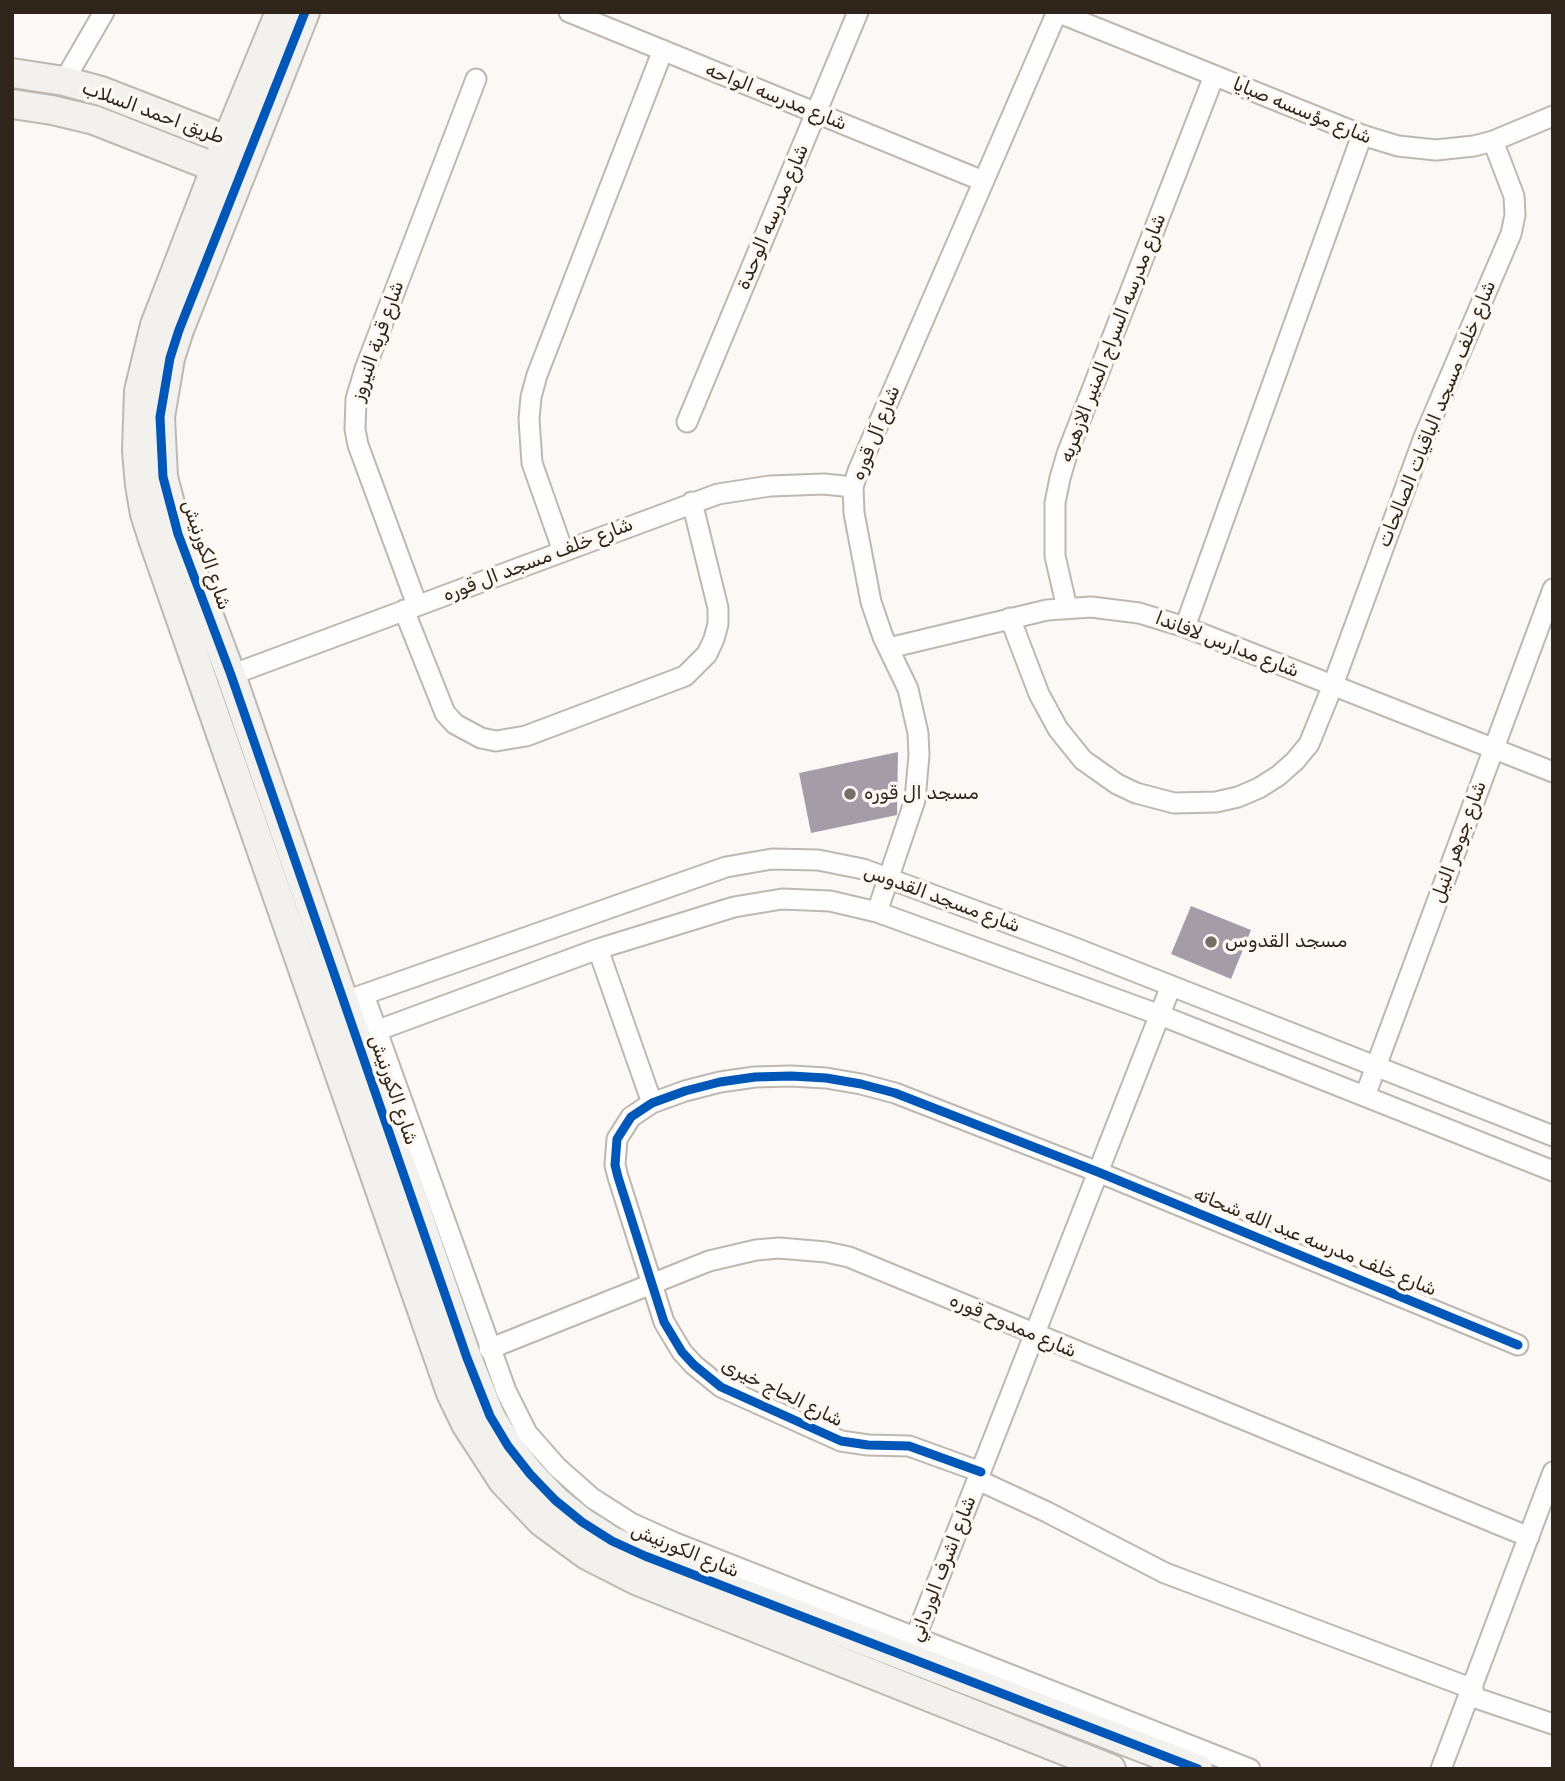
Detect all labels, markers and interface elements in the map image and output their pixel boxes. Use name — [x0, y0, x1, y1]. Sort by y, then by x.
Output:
street label: شارع مدرسه الواحه — [702, 58, 850, 136]
street label: شارع مؤسسه صبايا — [1229, 73, 1375, 149]
street label: طريق احمد السلاب — [79, 77, 227, 149]
street label: شارع مدرسه الوحدة — [732, 141, 814, 293]
street label: شارع مدرسه السراج المنير الازهريه — [1055, 210, 1171, 466]
street label: شارع خلف مسجد الباقيات الصالحات — [1373, 277, 1501, 551]
street label: شارع قرية النيروز — [347, 278, 409, 404]
street label: شارع آل قوره — [847, 382, 905, 484]
street label: شارع الكورنيش — [177, 497, 235, 613]
street label: شارع خلف مسجد ال قوره — [440, 513, 636, 607]
street label: شارع مدارس لافاندا — [1152, 607, 1302, 683]
street label: شارع جوهر النيل — [1426, 778, 1492, 906]
place label: مسجد ال قوره — [864, 783, 979, 805]
marker: مسجد ال قوره — [842, 786, 858, 802]
street label: شارع مسجد القدوس — [861, 860, 1023, 938]
place label: مسجد القدوس — [1225, 931, 1347, 953]
marker: مسجد القدوس — [1203, 934, 1219, 950]
street label: شارع الكورنيش — [364, 1032, 422, 1148]
street label: شارع خلف مدرسه عبد الله شحاته — [1190, 1183, 1440, 1301]
street label: شارع ممدوح قوره — [946, 1289, 1080, 1363]
street label: شارع الحاج خيرى — [717, 1354, 847, 1432]
street label: شارع اشرف الورداني — [905, 1493, 981, 1645]
street label: شارع الكورنيش — [627, 1519, 743, 1583]

